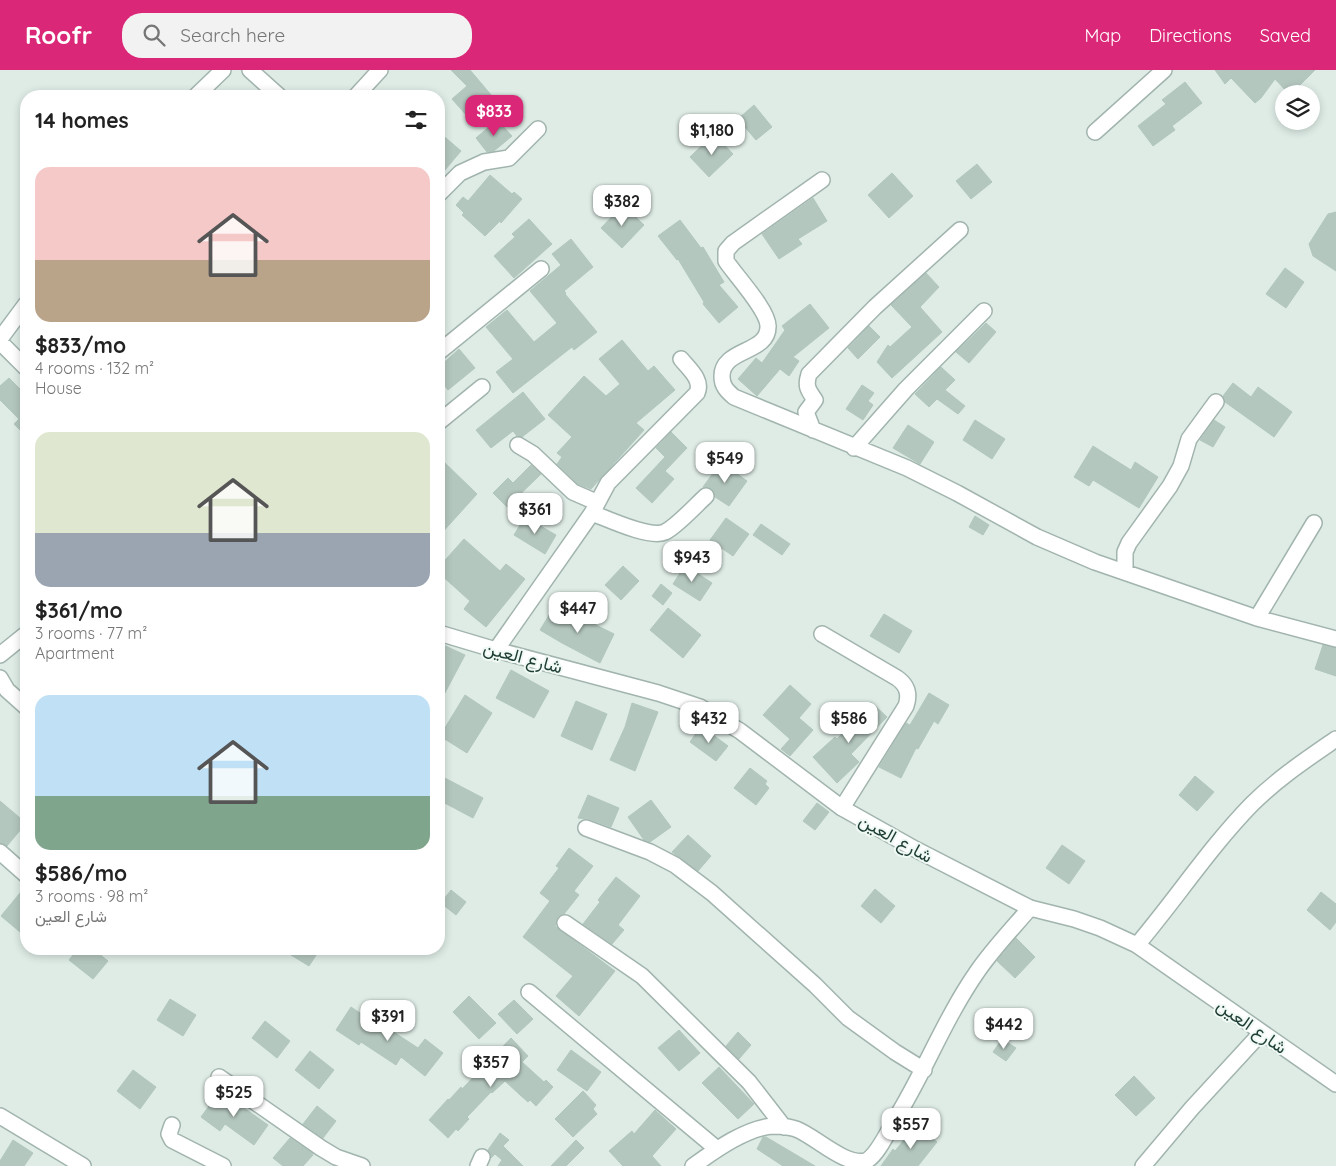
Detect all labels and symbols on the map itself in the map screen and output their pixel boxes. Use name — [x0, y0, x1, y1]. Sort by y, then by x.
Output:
pin: $833 — [464, 94, 524, 137]
pin: $1,180 — [671, 114, 753, 156]
pin: $382 — [592, 184, 652, 227]
pin: $549 — [695, 442, 755, 484]
pin: $361 — [505, 492, 565, 535]
pin: $943 — [662, 540, 722, 583]
pin: $447 — [548, 592, 608, 634]
street label: شارع العين — [481, 635, 565, 680]
pin: $432 — [679, 702, 739, 744]
pin: $586 — [819, 702, 879, 744]
street label: شارع العين — [855, 808, 937, 869]
street label: شارع العين — [1212, 993, 1292, 1059]
pin: $391 — [358, 1000, 418, 1042]
pin: $442 — [974, 1008, 1034, 1050]
pin: $357 — [461, 1046, 521, 1088]
pin: $525 — [204, 1076, 264, 1118]
pin: $557 — [881, 1108, 941, 1150]

